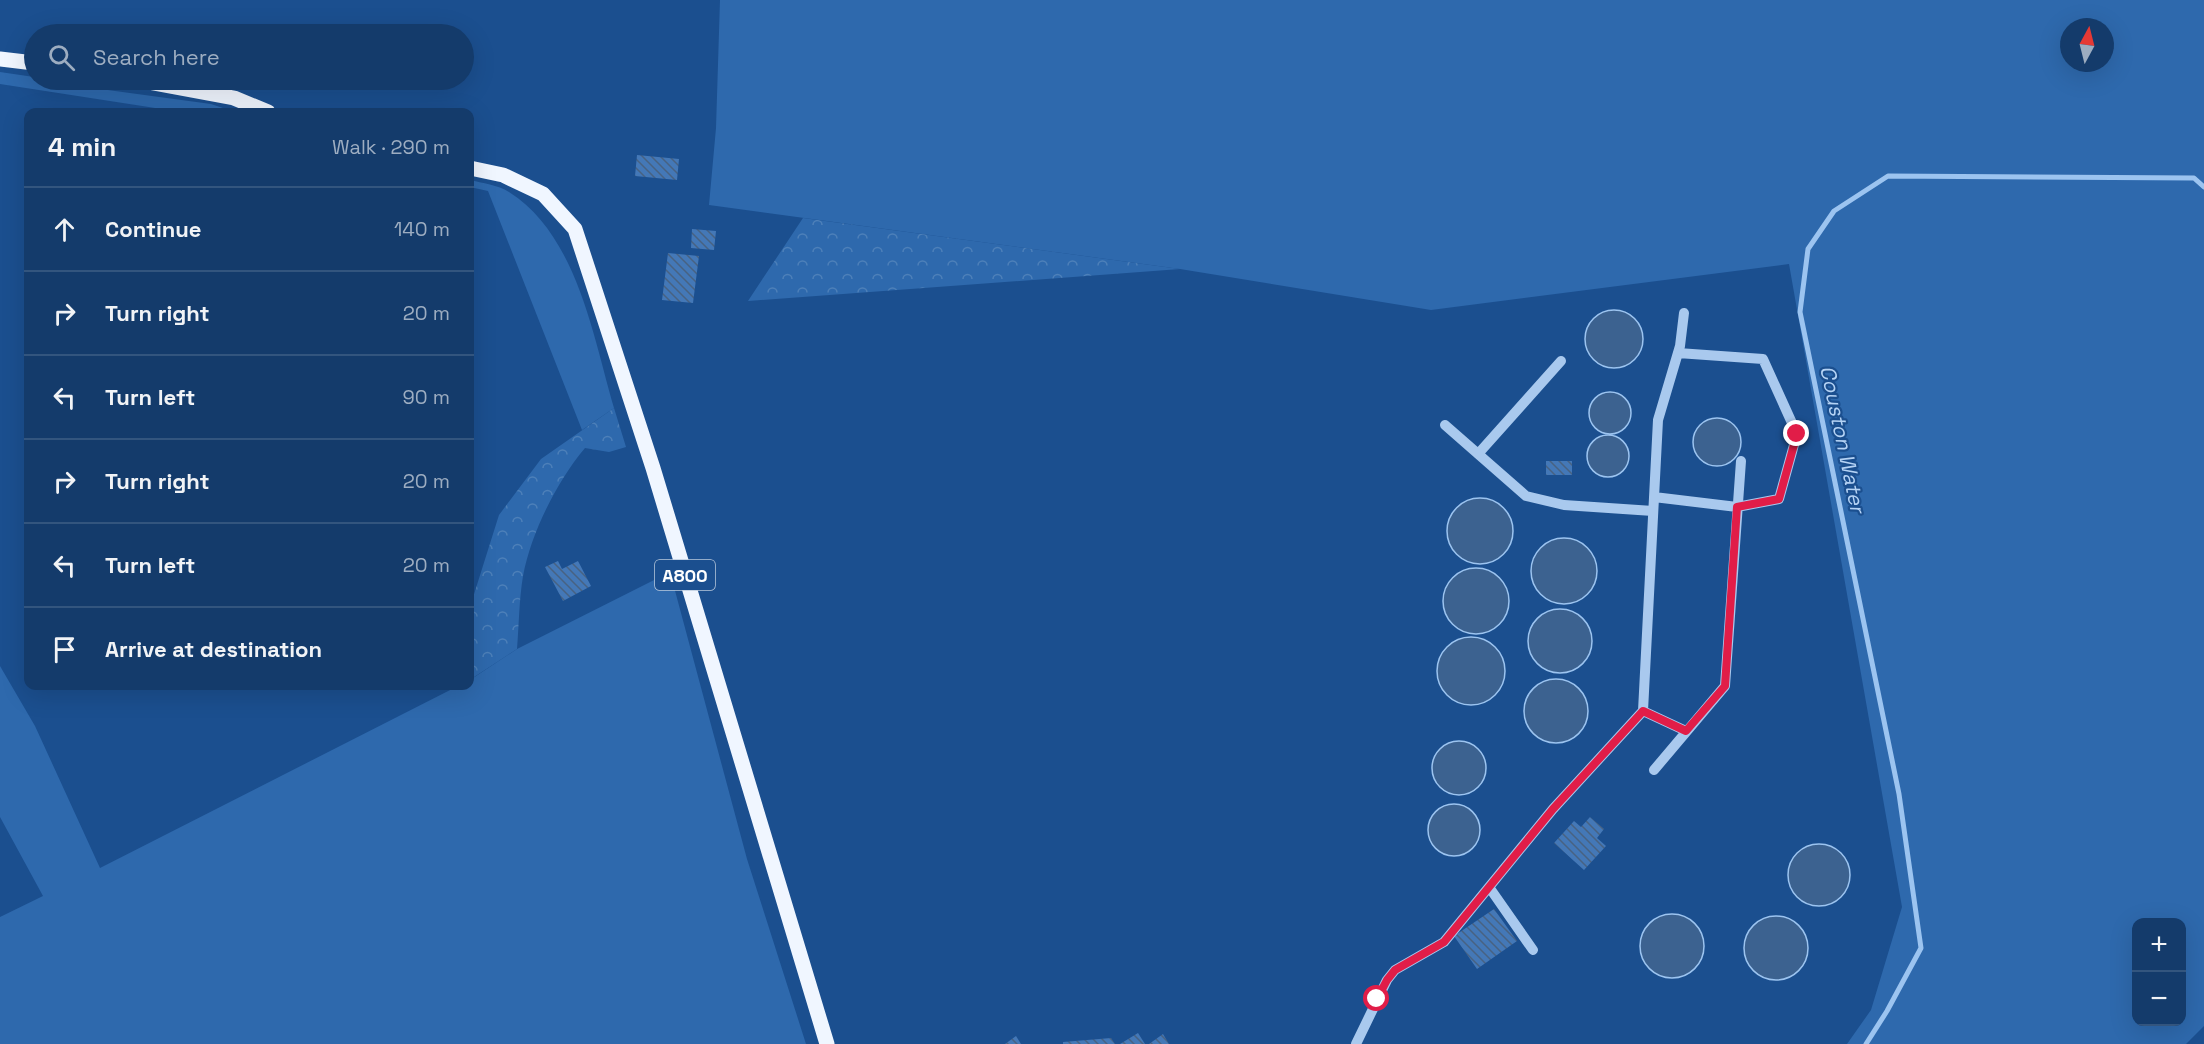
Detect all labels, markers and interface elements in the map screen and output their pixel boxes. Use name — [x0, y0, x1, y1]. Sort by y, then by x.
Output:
north arrow — [2060, 18, 2114, 72]
search box — [24, 24, 474, 90]
icon: search — [45, 41, 78, 74]
text: Search here — [93, 43, 220, 71]
text: 4 min — [48, 130, 116, 164]
text: Walk · 290 m — [332, 134, 450, 160]
icon: ahead — [48, 213, 81, 246]
text: Continue — [105, 215, 201, 243]
text: 140 m — [394, 216, 450, 242]
icon: right — [48, 297, 81, 330]
text: Turn right — [105, 299, 210, 327]
text: 20 m — [403, 300, 450, 326]
water label: Couston Water — [1814, 363, 1872, 517]
icon: left — [48, 381, 81, 414]
text: Turn left — [105, 383, 195, 411]
text: 90 m — [403, 384, 450, 410]
route end — [1783, 420, 1809, 446]
icon: right — [48, 465, 81, 498]
text: Turn right — [105, 467, 210, 495]
text: 20 m — [403, 468, 450, 494]
icon: left — [48, 549, 81, 582]
text: Turn left — [105, 551, 195, 579]
text: 20 m — [403, 552, 450, 578]
road number: A800 — [655, 560, 715, 590]
icon: arrive — [48, 633, 81, 666]
text: Arrive at destination — [105, 635, 322, 663]
map controls — [2132, 918, 2186, 1026]
button: + — [2132, 918, 2186, 972]
button: − — [2132, 972, 2186, 1026]
route start — [1363, 985, 1389, 1011]

